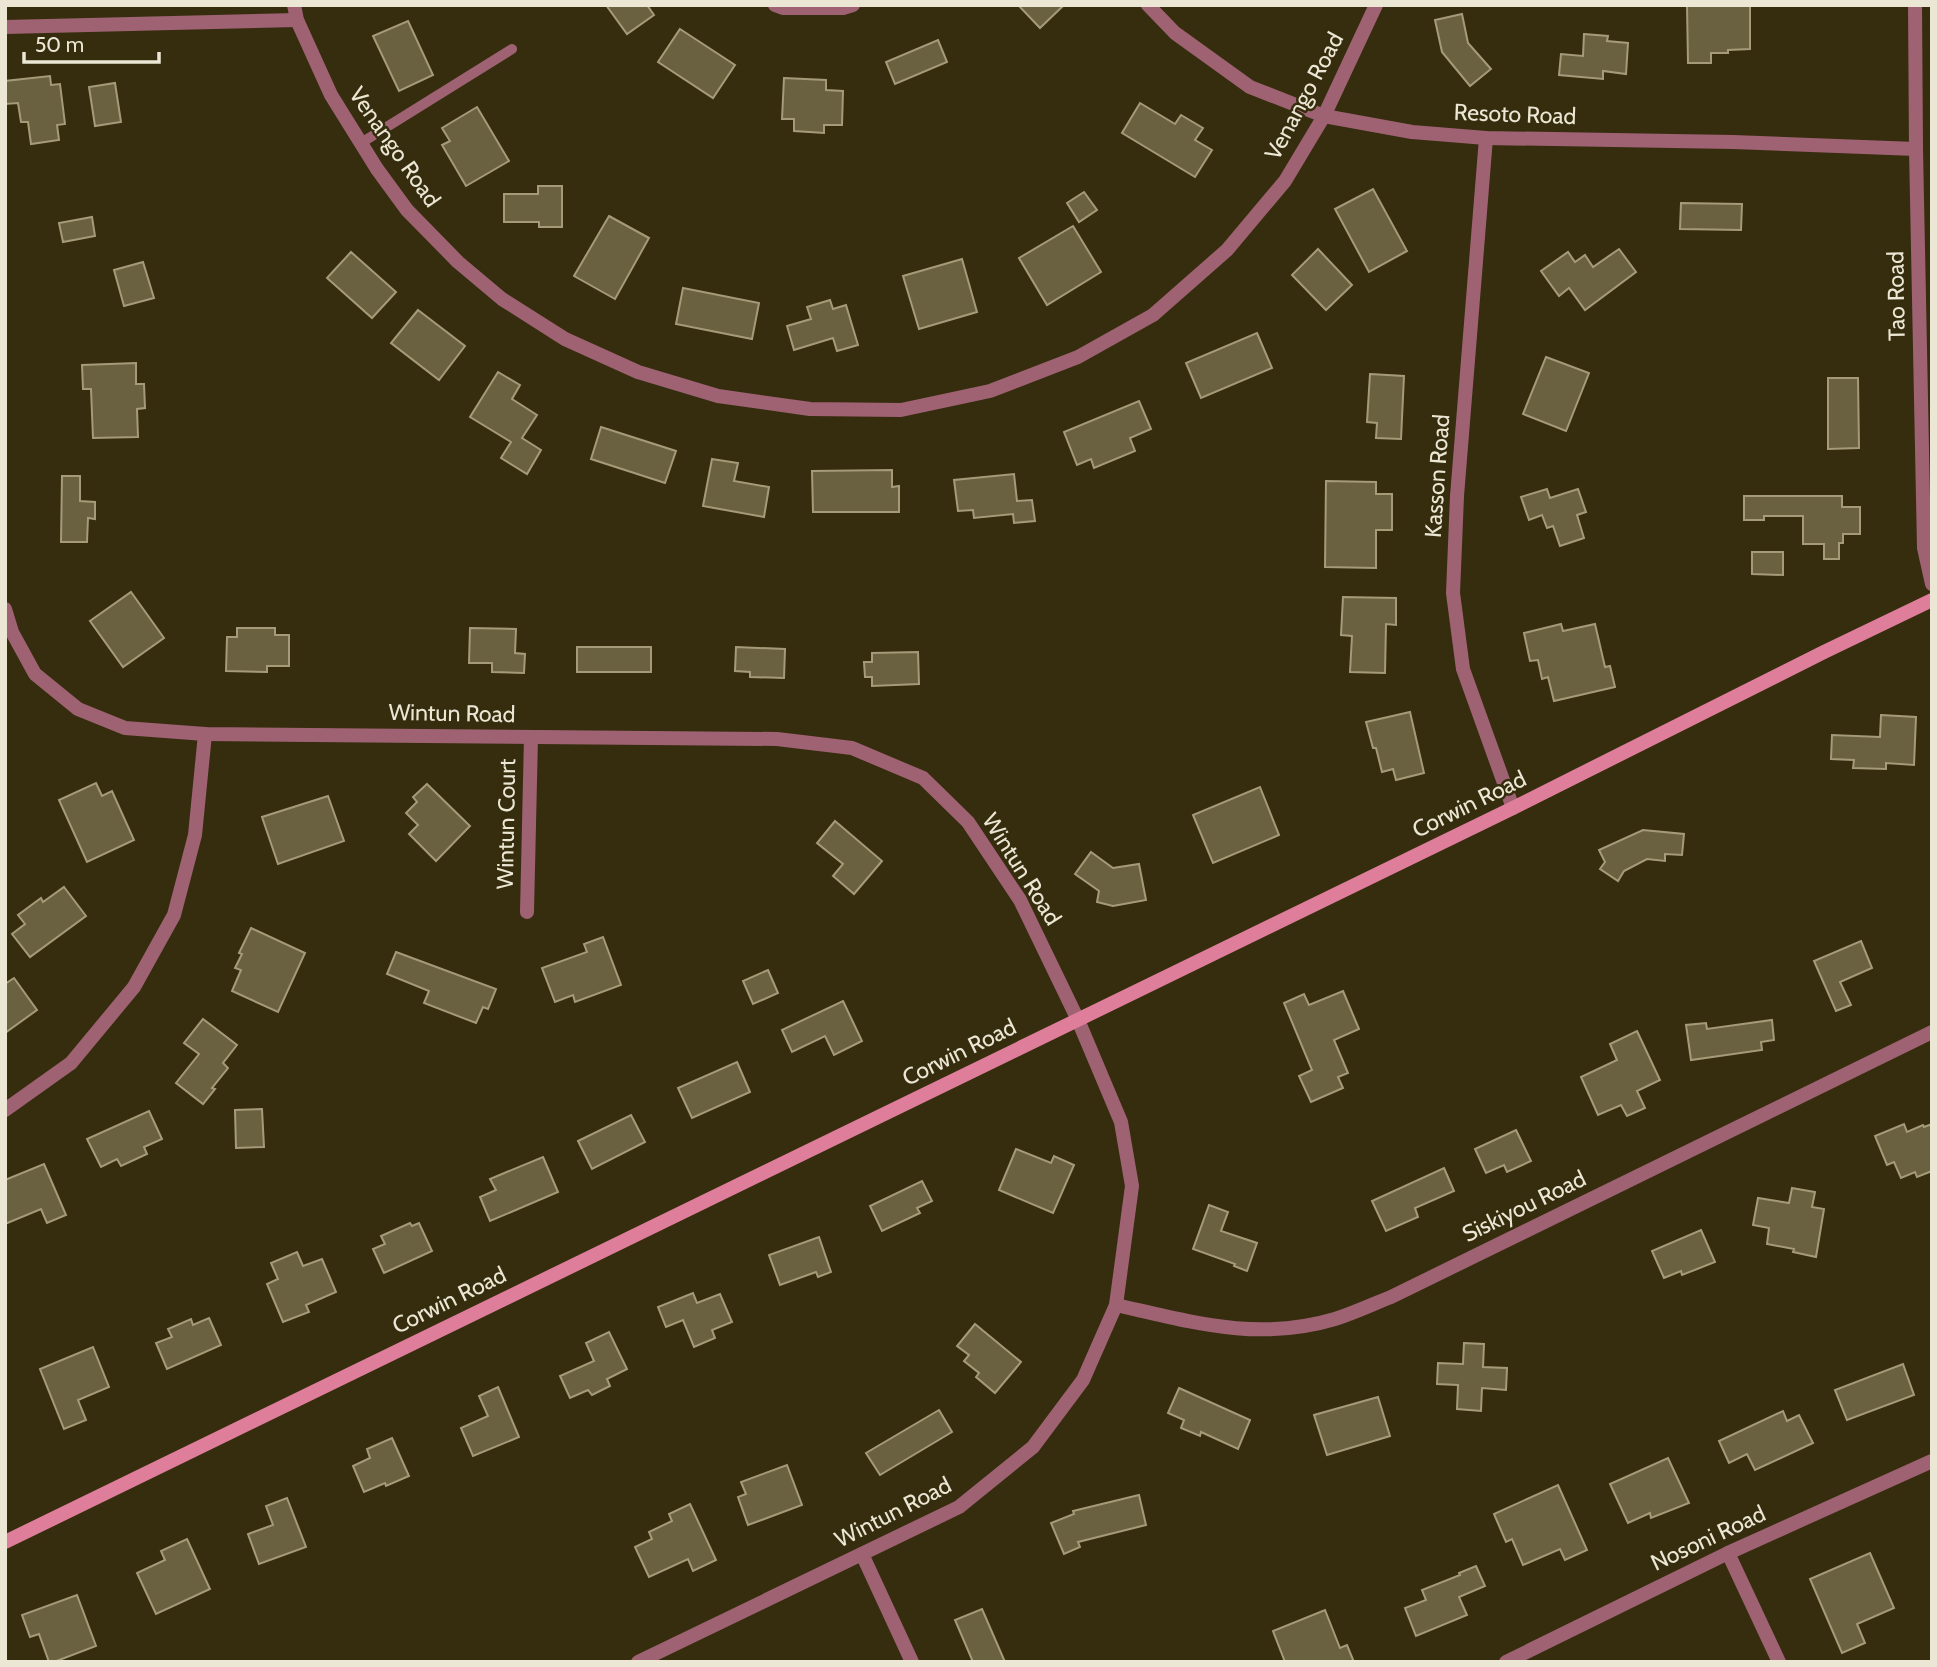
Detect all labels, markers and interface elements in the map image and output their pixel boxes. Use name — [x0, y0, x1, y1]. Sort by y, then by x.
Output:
scale bar — [24, 21, 159, 65]
street label: Venango Road — [1259, 27, 1349, 165]
text: 50 m — [35, 32, 84, 57]
street label: Venango Road — [343, 81, 447, 213]
street label: Resoto Road — [1453, 98, 1577, 130]
street label: Tao Road — [1881, 251, 1911, 341]
street label: Kasson Road — [1419, 413, 1455, 539]
street label: Wintun Road — [388, 698, 516, 728]
street label: Wintun Court — [491, 758, 521, 890]
street label: Corwin Road — [1407, 764, 1531, 844]
street label: Wintun Road — [976, 808, 1068, 930]
street label: Corwin Road — [897, 1012, 1021, 1092]
street label: Siskiyou Road — [1458, 1164, 1590, 1248]
street label: Corwin Road — [387, 1260, 511, 1340]
street label: Wintun Road — [830, 1471, 956, 1553]
street label: Nosoni Road — [1646, 1499, 1770, 1577]

